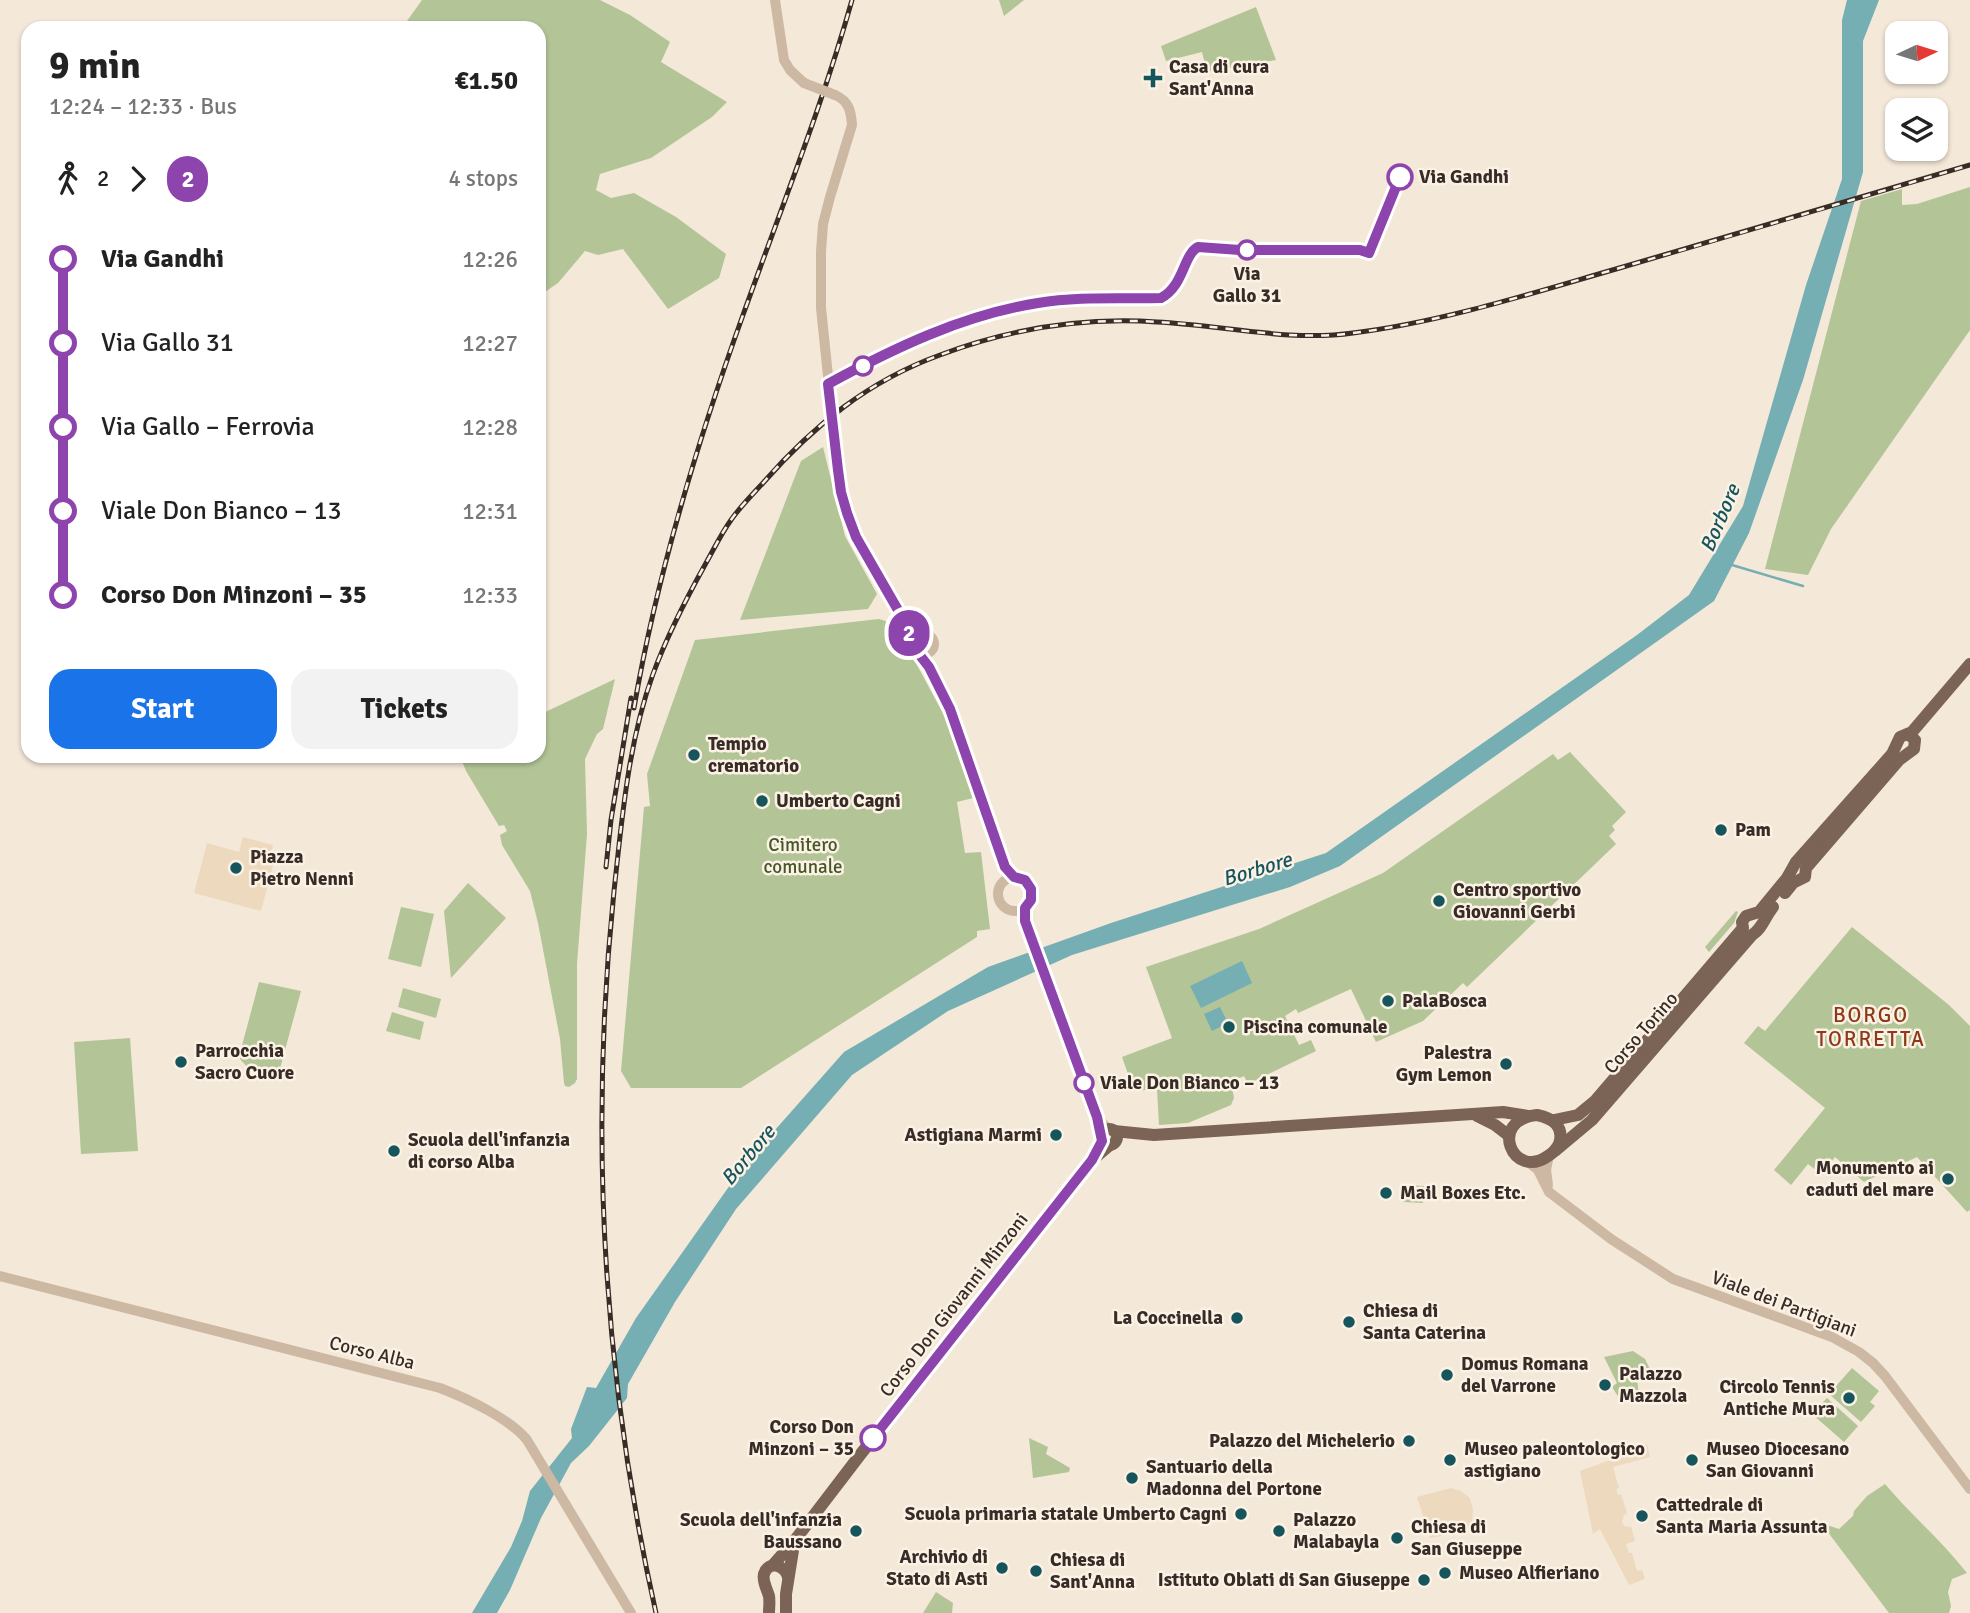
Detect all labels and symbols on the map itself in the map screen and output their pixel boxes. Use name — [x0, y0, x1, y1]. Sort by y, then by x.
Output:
north arrow — [1885, 21, 1948, 84]
place label: Casa di cura Sant'Anna — [1169, 55, 1270, 101]
marker: Casa di cura Sant'Anna — [1143, 68, 1163, 88]
marker: Via Gandhi — [1387, 164, 1413, 190]
place label: Via Gandhi — [1419, 165, 1509, 189]
marker: Via Gallo 31 — [1237, 240, 1257, 260]
place label: Via Gallo 31 — [1213, 262, 1281, 308]
unlabelled marker — [853, 356, 873, 376]
water label: Borbore — [1694, 479, 1746, 556]
line badge: 2 — [886, 610, 932, 656]
place label: Tempio crematorio — [708, 732, 799, 778]
marker: Tempio crematorio — [686, 747, 702, 763]
place label: Umberto Cagni — [776, 789, 901, 813]
marker: Umberto Cagni — [754, 793, 770, 809]
place label: Pam — [1735, 818, 1771, 842]
marker: Pam — [1713, 822, 1729, 838]
park label: Cimitero comunale — [763, 833, 843, 879]
place label: Piazza Pietro Nenni — [250, 845, 354, 891]
water label: Borbore — [1219, 846, 1296, 892]
marker: Piazza Pietro Nenni — [228, 860, 244, 876]
place label: Centro sportivo Giovanni Gerbi — [1453, 878, 1581, 924]
marker: Centro sportivo Giovanni Gerbi — [1431, 893, 1447, 909]
street label: Corso Torino — [1599, 987, 1683, 1079]
place label: PalaBosca — [1402, 989, 1487, 1013]
marker: PalaBosca — [1380, 993, 1396, 1009]
district label: BORGO TORRETTA — [1816, 1002, 1926, 1052]
place label: Piscina comunale — [1243, 1015, 1387, 1039]
marker: Piscina comunale — [1221, 1019, 1237, 1035]
place label: Parrocchia Sacro Cuore — [195, 1039, 294, 1085]
place label: Palestra Gym Lemon — [1396, 1041, 1492, 1087]
marker: Parrocchia Sacro Cuore — [173, 1054, 189, 1070]
marker: Palestra Gym Lemon — [1498, 1056, 1514, 1072]
place label: Viale Don Bianco – 13 — [1100, 1071, 1279, 1095]
marker: Viale Don Bianco – 13 — [1074, 1073, 1094, 1093]
water label: Borbore — [715, 1118, 782, 1191]
place label: Astigiana Marmi — [905, 1123, 1042, 1147]
marker: Astigiana Marmi — [1048, 1127, 1064, 1143]
place label: Scuola dell'infanzia di corso Alba — [408, 1128, 570, 1174]
marker: Scuola dell'infanzia di corso Alba — [386, 1143, 402, 1159]
place label: Monumento ai caduti del mare — [1806, 1156, 1934, 1202]
marker: Monumento ai caduti del mare — [1940, 1171, 1956, 1187]
place label: Mail Boxes Etc. — [1400, 1181, 1526, 1205]
marker: Mail Boxes Etc. — [1378, 1185, 1394, 1201]
street label: Corso Don Giovanni Minzoni — [875, 1208, 1033, 1402]
street label: Viale dei Partigiani — [1708, 1265, 1860, 1343]
place label: Chiesa di Santa Caterina — [1363, 1299, 1486, 1345]
place label: La Coccinella — [1113, 1306, 1223, 1330]
marker: La Coccinella — [1229, 1310, 1245, 1326]
marker: Chiesa di Santa Caterina — [1341, 1314, 1357, 1330]
street label: Corso Alba — [327, 1331, 417, 1375]
place label: Domus Romana del Varrone — [1461, 1352, 1589, 1398]
place label: Palazzo Mazzola — [1619, 1362, 1687, 1408]
marker: Domus Romana del Varrone — [1439, 1367, 1455, 1383]
place label: Circolo Tennis Antiche Mura — [1720, 1375, 1835, 1421]
marker: Palazzo Mazzola — [1597, 1377, 1613, 1393]
marker: Circolo Tennis Antiche Mura — [1841, 1390, 1857, 1406]
place label: Corso Don Minzoni – 35 — [748, 1415, 854, 1461]
marker: Corso Don Minzoni – 35 — [860, 1425, 886, 1451]
place label: Palazzo del Michelerio — [1209, 1429, 1395, 1453]
marker: Palazzo del Michelerio — [1401, 1433, 1417, 1449]
place label: Museo paleontologico astigiano — [1464, 1437, 1645, 1483]
place label: Museo Diocesano San Giovanni — [1706, 1437, 1849, 1483]
marker: Museo paleontologico astigiano — [1442, 1452, 1458, 1468]
marker: Museo Diocesano San Giovanni — [1684, 1452, 1700, 1468]
place label: Santuario della Madonna del Portone — [1146, 1455, 1322, 1501]
marker: Santuario della Madonna del Portone — [1124, 1470, 1140, 1486]
place label: Cattedrale di Santa Maria Assunta — [1656, 1493, 1828, 1539]
place label: Scuola primaria statale Umberto Cagni — [905, 1502, 1227, 1526]
marker: Scuola primaria statale Umberto Cagni — [1233, 1506, 1249, 1522]
place label: Scuola dell'infanzia Baussano — [680, 1508, 842, 1554]
place label: Palazzo Malabayla — [1293, 1508, 1379, 1554]
marker: Cattedrale di Santa Maria Assunta — [1634, 1508, 1650, 1524]
place label: Chiesa di San Giuseppe — [1411, 1515, 1522, 1561]
marker: Scuola dell'infanzia Baussano — [848, 1523, 864, 1539]
marker: Palazzo Malabayla — [1271, 1523, 1287, 1539]
marker: Chiesa di San Giuseppe — [1389, 1530, 1405, 1546]
place label: Archivio di Stato di Asti — [886, 1545, 988, 1591]
place label: Chiesa di Sant'Anna — [1050, 1548, 1135, 1594]
marker: Archivio di Stato di Asti — [994, 1560, 1010, 1576]
place label: Museo Alfieriano — [1459, 1561, 1600, 1585]
marker: Chiesa di Sant'Anna — [1028, 1563, 1044, 1579]
marker: Museo Alfieriano — [1437, 1565, 1453, 1581]
place label: Istituto Oblati di San Giuseppe — [1158, 1568, 1410, 1592]
marker: Istituto Oblati di San Giuseppe — [1416, 1572, 1432, 1588]

